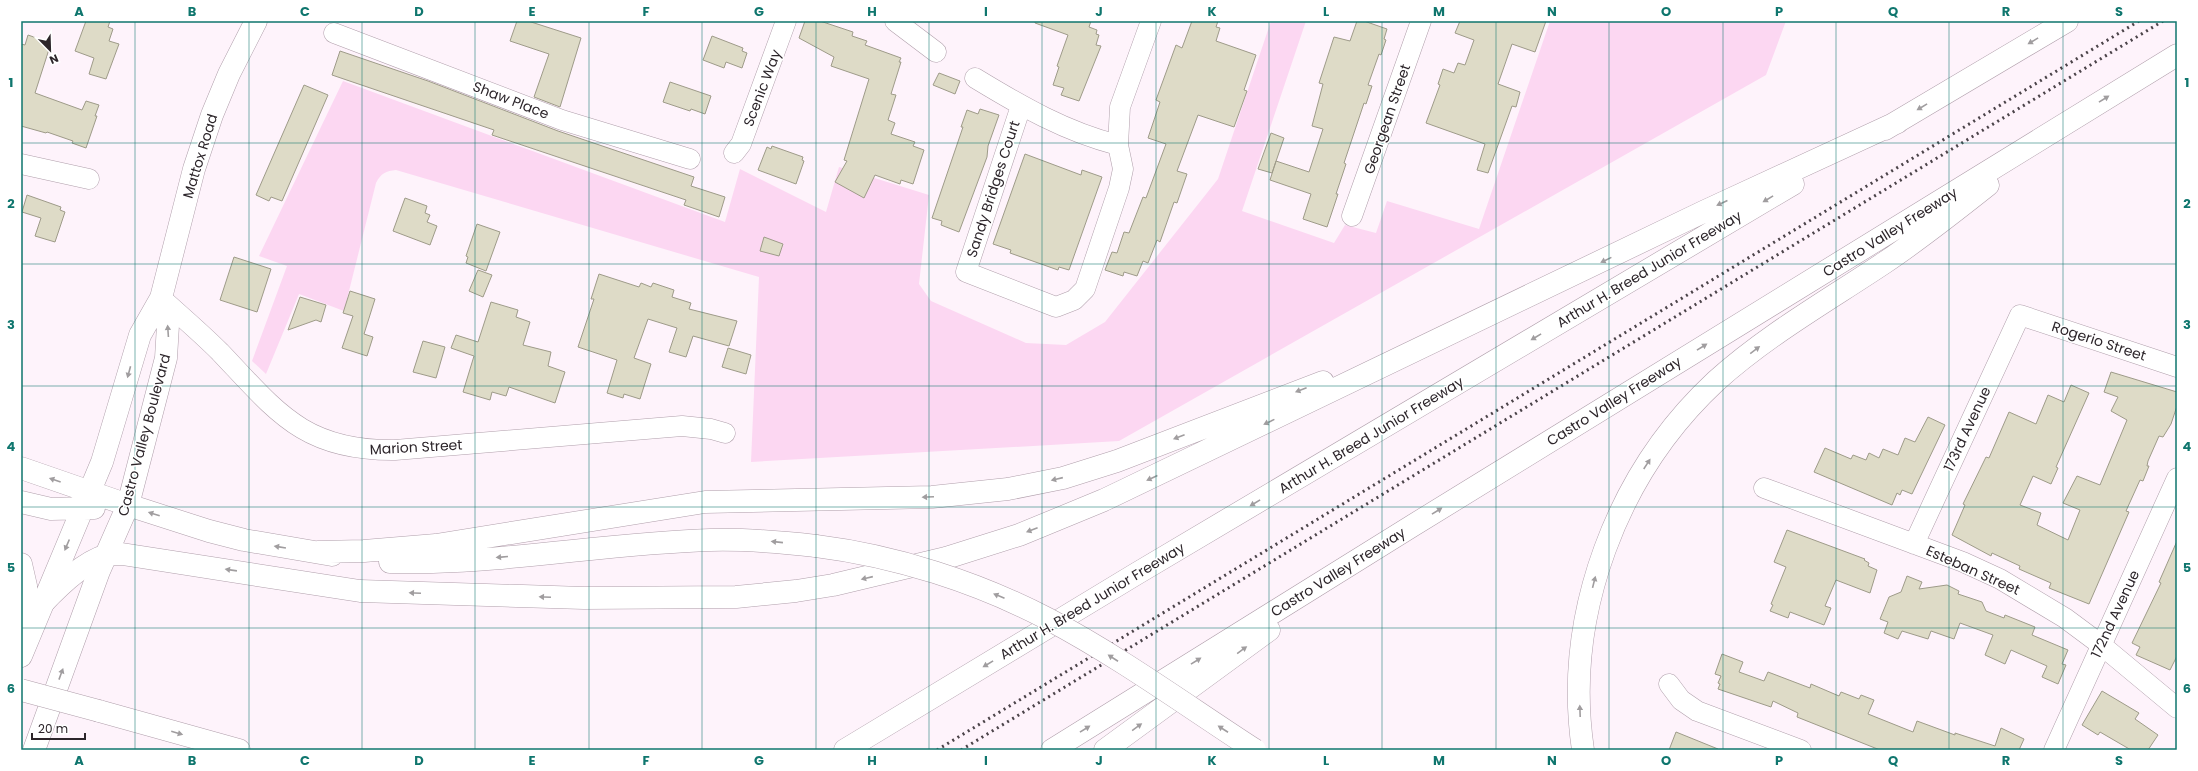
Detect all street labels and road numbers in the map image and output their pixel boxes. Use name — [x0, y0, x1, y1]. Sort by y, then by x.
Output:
street label: Scenic Way — [738, 46, 786, 129]
street label: Georgean Street — [1359, 61, 1415, 177]
street label: Shaw Place — [470, 76, 552, 124]
street label: Mattox Road — [178, 111, 222, 201]
street label: Sandy Bridges Court — [961, 118, 1025, 260]
street label: Castro Valley Freeway — [1819, 182, 1961, 282]
street label: Arthur H. Breed Junior Freeway — [1553, 206, 1745, 332]
street label: Rogerio Street — [2049, 316, 2149, 366]
street label: Castro Valley Freeway — [1543, 351, 1685, 451]
street label: Castro Valley Boulevard — [113, 352, 175, 518]
street label: Arthur H. Breed Junior Freeway — [1275, 372, 1467, 498]
street label: 173rd Avenue — [1939, 383, 1996, 475]
street label: Marion Street — [369, 435, 463, 459]
street label: Castro Valley Freeway — [1267, 522, 1409, 622]
street label: Arthur H. Breed Junior Freeway — [996, 538, 1188, 664]
street label: Esteban Street — [1923, 540, 2023, 600]
street label: 172nd Avenue — [2086, 566, 2144, 661]

